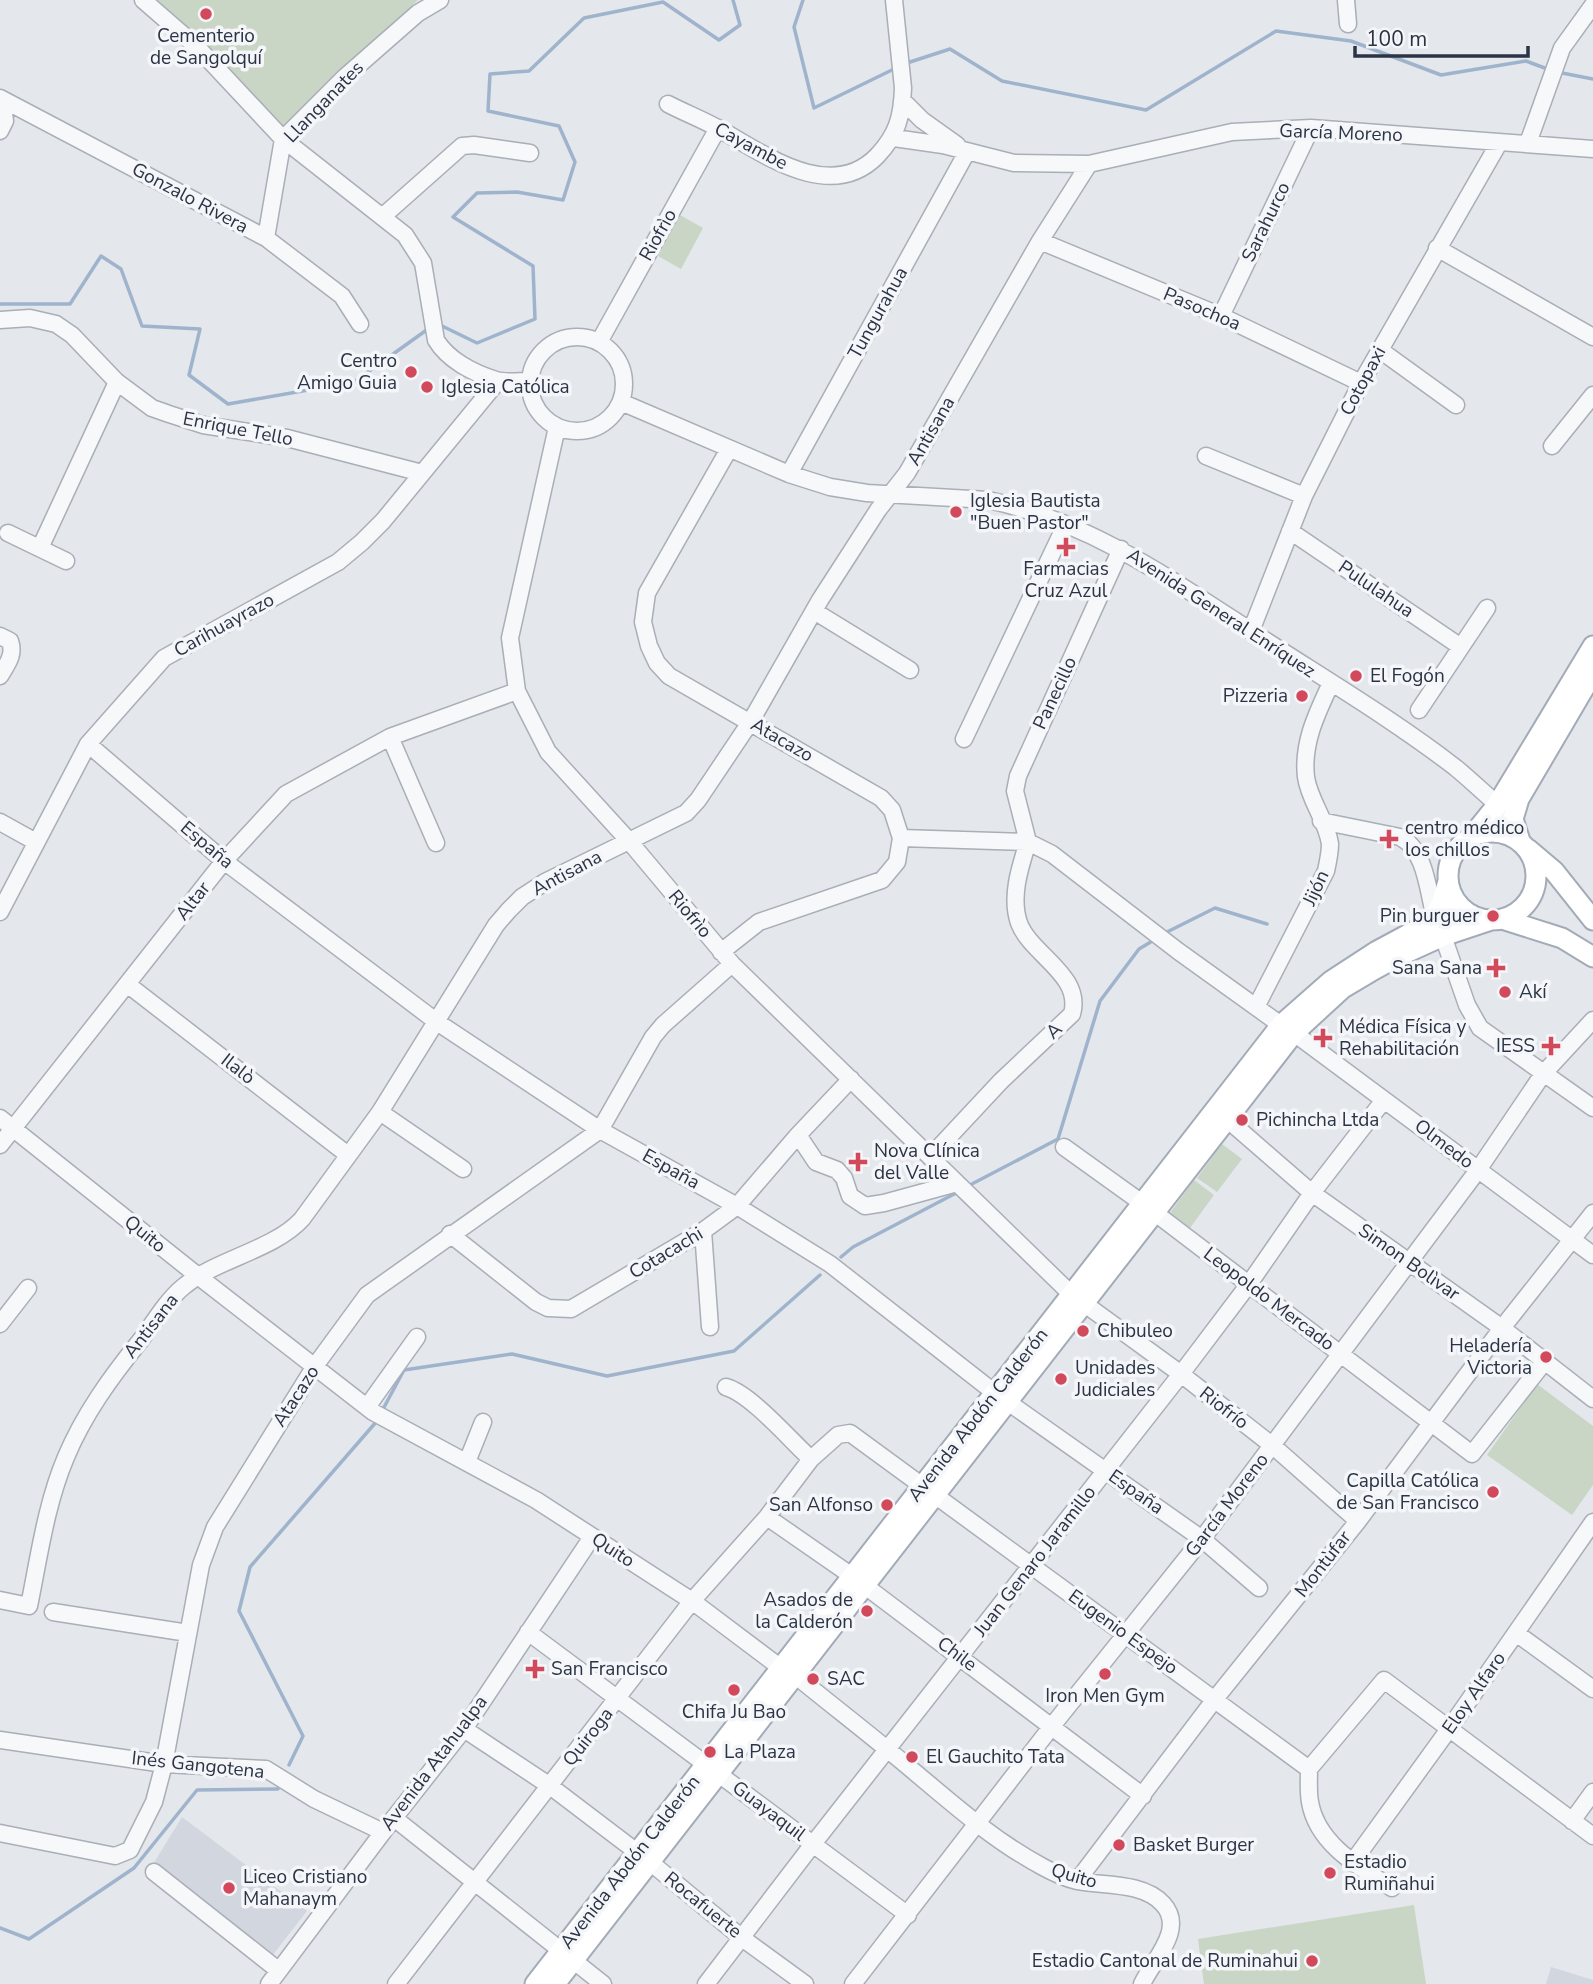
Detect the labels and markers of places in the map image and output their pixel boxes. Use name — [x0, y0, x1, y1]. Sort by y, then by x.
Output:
marker: Cementerio de Sangolquí — [198, 6, 214, 22]
place label: Cementerio de Sangolquí — [150, 23, 264, 71]
place label: Centro Amigo Guia — [297, 348, 397, 396]
marker: Centro Amigo Guia — [403, 364, 419, 380]
place label: Iglesia Católica — [441, 374, 570, 400]
marker: Iglesia Católica — [419, 379, 435, 395]
place label: Iglesia Bautista "Buen Pastor" — [970, 488, 1101, 536]
marker: Iglesia Bautista "Buen Pastor" — [948, 504, 964, 520]
marker: Farmacias Cruz Azul — [1058, 539, 1074, 555]
place label: Farmacias Cruz Azul — [1023, 556, 1109, 604]
place label: El Fogón — [1370, 663, 1445, 689]
marker: El Fogón — [1348, 668, 1364, 684]
place label: Pizzeria — [1223, 683, 1288, 709]
marker: Pizzeria — [1294, 688, 1310, 704]
place label: centro médico los chillos — [1405, 815, 1524, 863]
marker: centro médico los chillos — [1379, 829, 1399, 849]
place label: Pin burguer — [1380, 903, 1479, 929]
marker: Pin burguer — [1485, 908, 1501, 924]
place label: Sana Sana — [1392, 955, 1482, 981]
marker: Sana Sana — [1488, 960, 1504, 976]
place label: Akí — [1519, 979, 1548, 1005]
marker: Akí — [1497, 984, 1513, 1000]
place label: Médica Física y Rehabilitación — [1339, 1014, 1467, 1062]
marker: Médica Física y Rehabilitación — [1313, 1028, 1333, 1048]
place label: IESS — [1496, 1033, 1535, 1059]
marker: IESS — [1541, 1036, 1561, 1056]
place label: Pichincha Ltda — [1256, 1107, 1379, 1133]
marker: Pichincha Ltda — [1234, 1112, 1250, 1128]
place label: Nova Clínica del Valle — [874, 1138, 980, 1186]
marker: Nova Clínica del Valle — [848, 1152, 868, 1172]
place label: Chibuleo — [1097, 1318, 1173, 1344]
marker: Chibuleo — [1075, 1323, 1091, 1339]
place label: Heladería Victoria — [1449, 1333, 1532, 1381]
marker: Heladería Victoria — [1538, 1349, 1554, 1365]
place label: Unidades Judiciales — [1074, 1355, 1156, 1403]
marker: Unidades Judiciales — [1053, 1371, 1069, 1387]
place label: Capilla Católica de San Francisco — [1336, 1468, 1479, 1516]
marker: Capilla Católica de San Francisco — [1485, 1484, 1501, 1500]
place label: San Alfonso — [769, 1492, 873, 1518]
marker: San Alfonso — [879, 1497, 895, 1513]
place label: Asados de la Calderón — [755, 1587, 853, 1635]
marker: Asados de la Calderón — [859, 1603, 875, 1619]
place label: San Francisco — [551, 1656, 668, 1682]
marker: San Francisco — [525, 1659, 545, 1679]
place label: SAC — [827, 1666, 865, 1692]
marker: Iron Men Gym — [1097, 1666, 1113, 1682]
marker: SAC — [805, 1671, 821, 1687]
marker: Chifa Ju Bao — [726, 1682, 742, 1698]
place label: Iron Men Gym — [1045, 1683, 1165, 1709]
place label: Chifa Ju Bao — [682, 1699, 786, 1725]
place label: La Plaza — [724, 1739, 796, 1765]
marker: La Plaza — [702, 1744, 718, 1760]
place label: El Gauchito Tata — [926, 1744, 1065, 1770]
marker: El Gauchito Tata — [904, 1749, 920, 1765]
place label: Basket Burger — [1133, 1832, 1254, 1858]
marker: Basket Burger — [1111, 1837, 1127, 1853]
place label: Estadio Rumiñahui — [1344, 1849, 1435, 1897]
place label: Liceo Cristiano Mahanaym — [243, 1864, 367, 1912]
marker: Estadio Rumiñahui — [1322, 1865, 1338, 1881]
marker: Liceo Cristiano Mahanaym — [221, 1880, 237, 1896]
place label: Estadio Cantonal de Ruminahui — [1032, 1948, 1298, 1974]
marker: Estadio Cantonal de Ruminahui — [1304, 1953, 1320, 1969]

